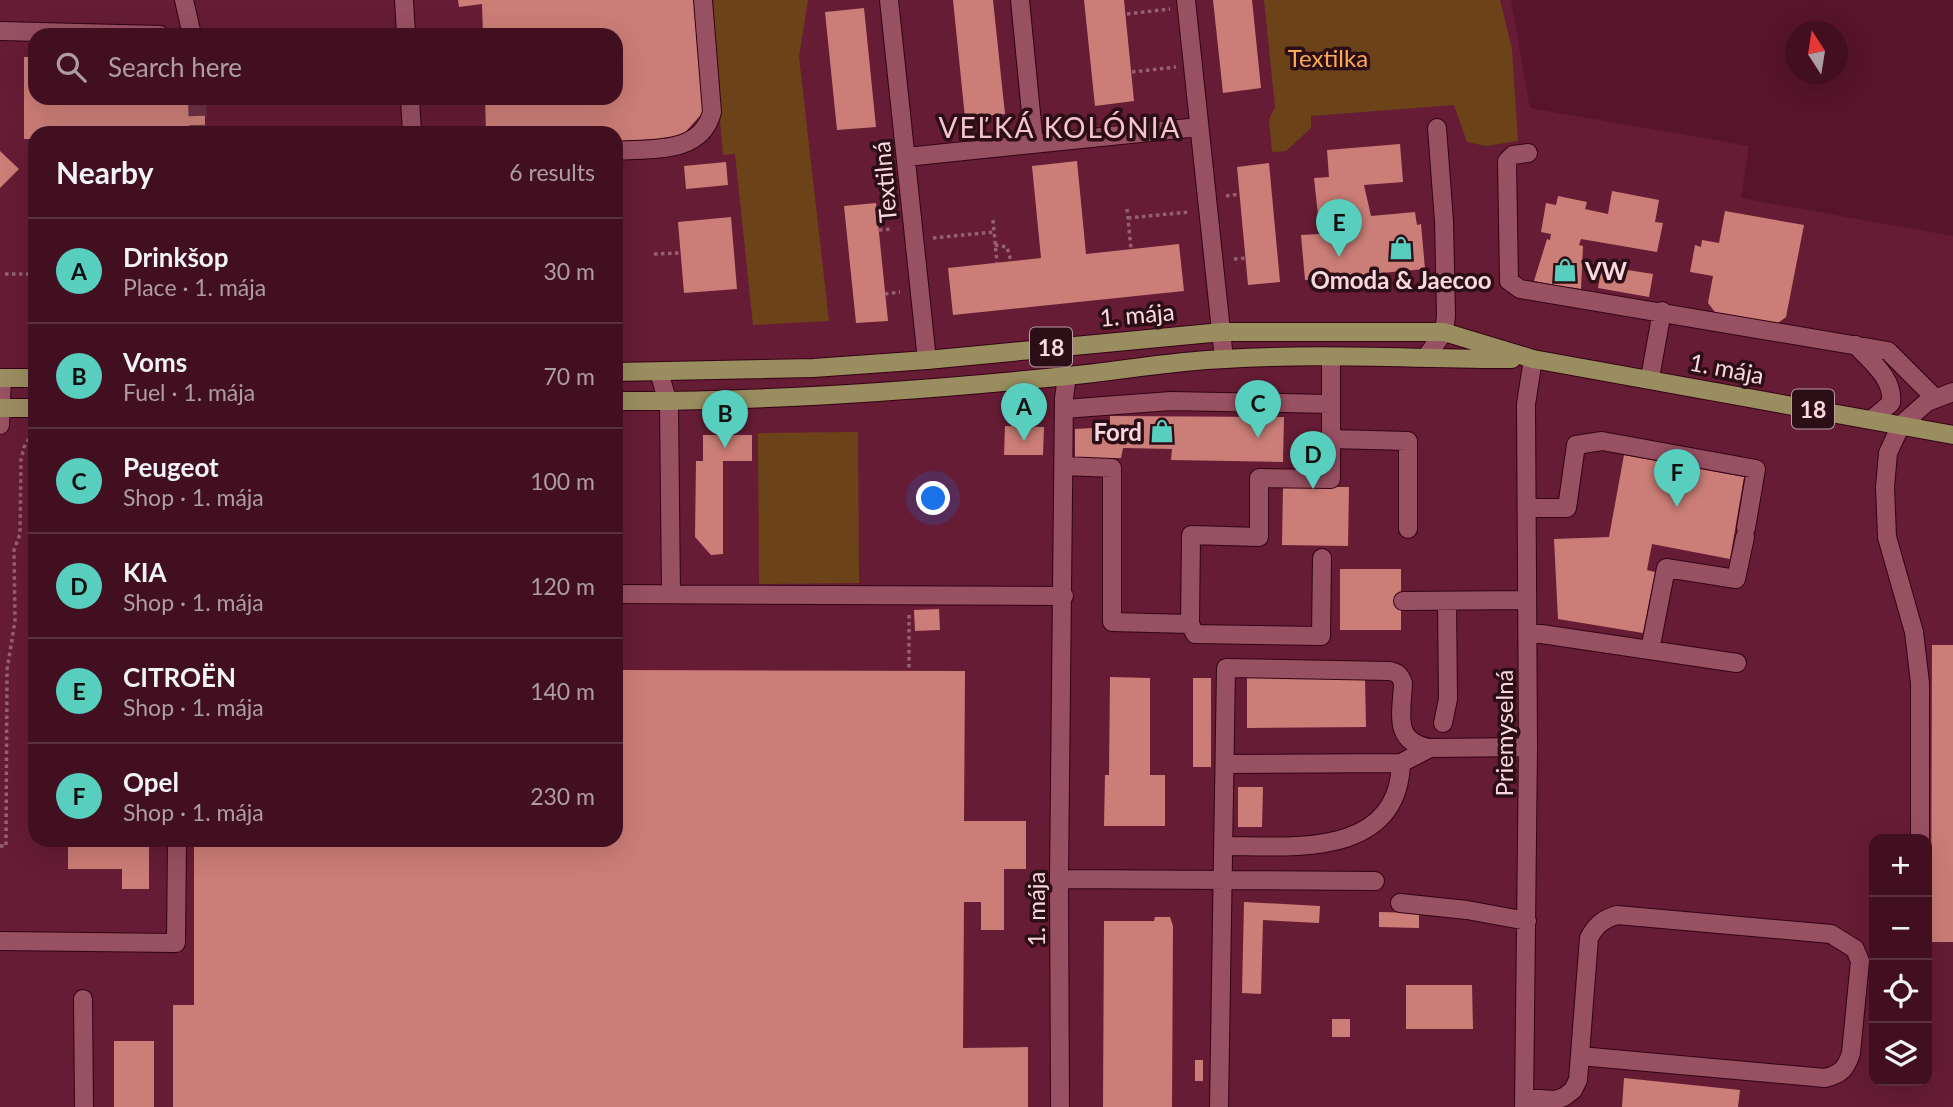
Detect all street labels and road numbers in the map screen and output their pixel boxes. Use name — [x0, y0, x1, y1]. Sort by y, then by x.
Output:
street label: Textilná — [866, 140, 902, 224]
street label: 1. mája — [1098, 296, 1176, 332]
road number: 18 — [1030, 328, 1072, 366]
street label: 1. mája — [1687, 347, 1767, 389]
road number: 18 — [1792, 390, 1834, 428]
street label: Priemyselná — [1489, 670, 1518, 797]
street label: 1. mája — [1021, 871, 1050, 947]

